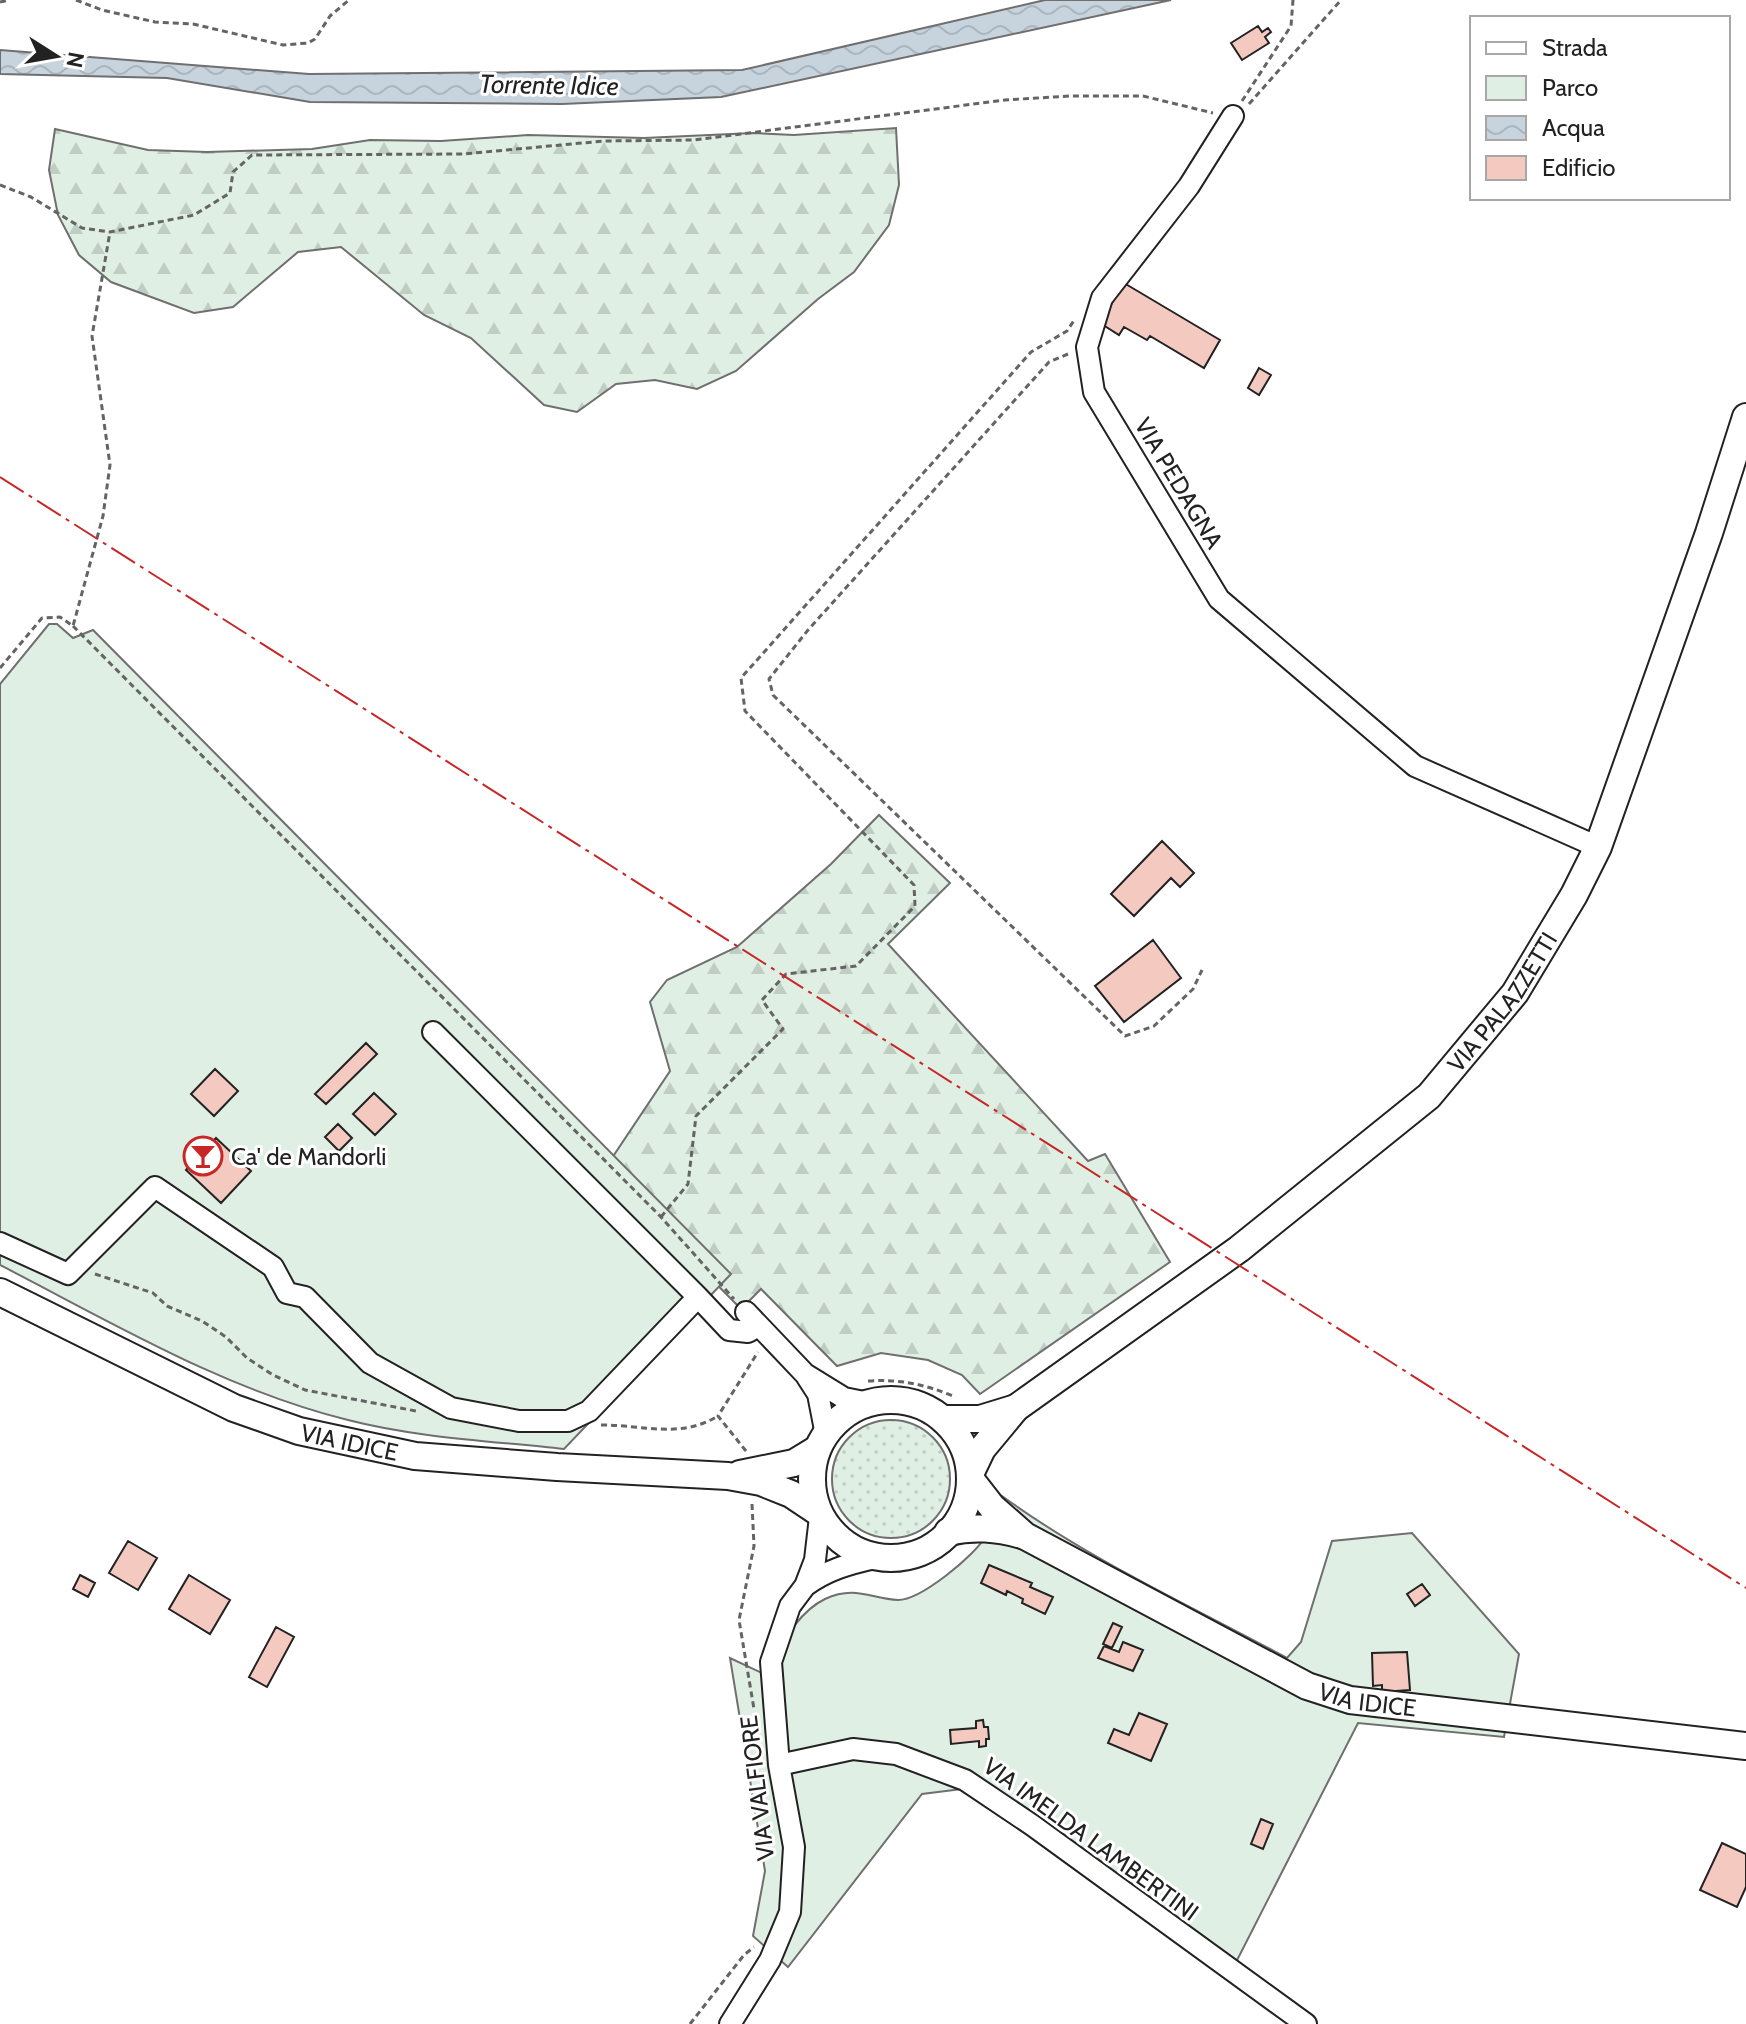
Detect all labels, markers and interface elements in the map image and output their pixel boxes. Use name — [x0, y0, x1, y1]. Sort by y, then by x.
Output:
north arrow — [16, 16, 96, 96]
legend — [1470, 16, 1730, 200]
text: Strada — [1542, 33, 1608, 62]
text: N — [60, 50, 90, 70]
water label: Torrente Idice — [479, 68, 619, 102]
text: Parco — [1542, 73, 1598, 102]
text: Acqua — [1542, 113, 1605, 142]
text: Edificio — [1542, 153, 1616, 182]
street label: VIA PEDAGNA — [1129, 412, 1230, 554]
street label: VIA PALAZZETTI — [1441, 927, 1563, 1078]
bar icon: Ca' de Mandorli — [182, 1135, 224, 1177]
place label: Ca' de Mandorli — [231, 1142, 386, 1171]
street label: VIA IDICE — [298, 1417, 401, 1467]
street label: VIA IDICE — [1315, 1676, 1418, 1722]
street label: VIA VALFIORE — [734, 1714, 780, 1862]
street label: VIA IMELDA LAMBERTINI — [978, 1751, 1204, 1927]

